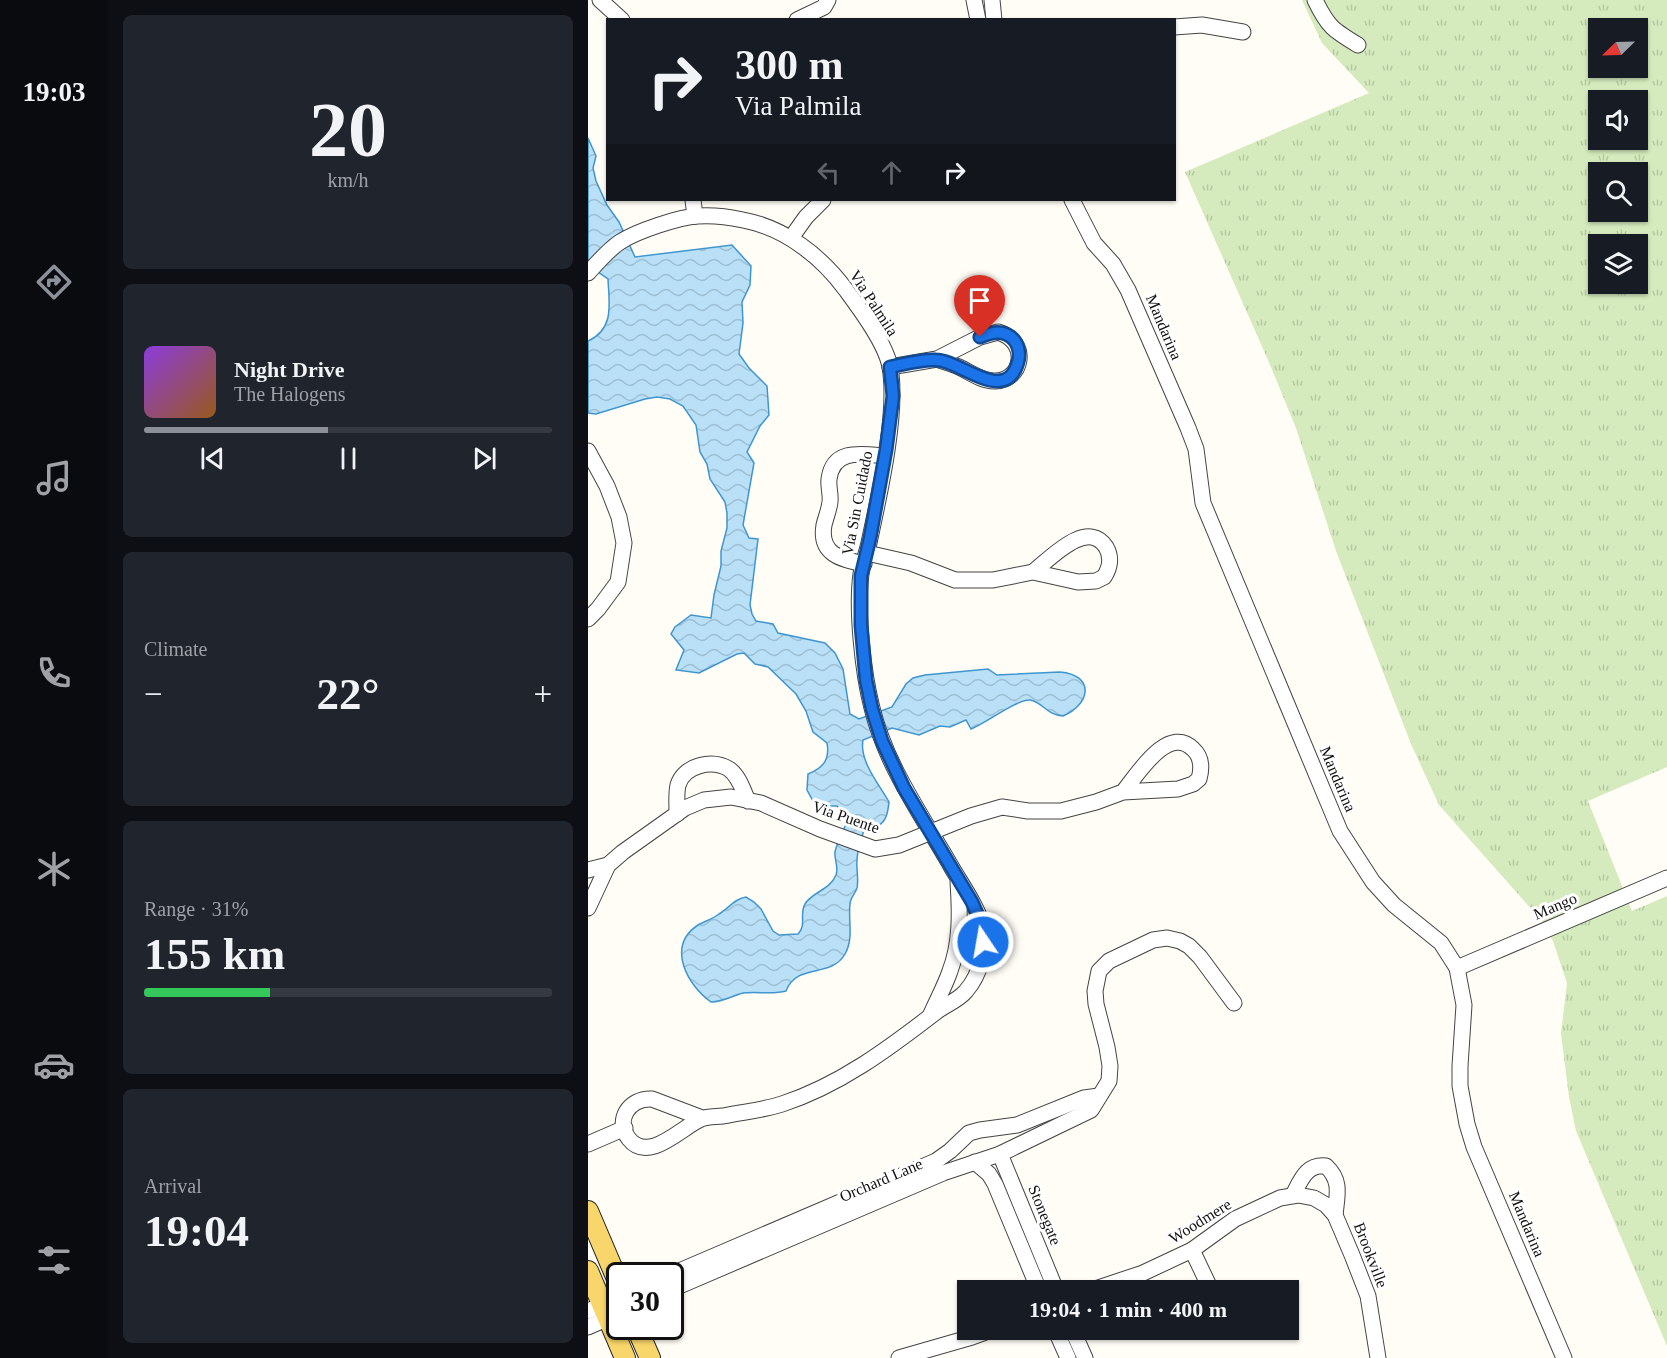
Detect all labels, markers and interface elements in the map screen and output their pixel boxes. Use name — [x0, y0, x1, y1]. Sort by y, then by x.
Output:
north arrow — [1588, 18, 1648, 78]
map controls — [1588, 18, 1648, 294]
icon: right — [636, 42, 714, 120]
text: 300 m — [735, 42, 844, 88]
text: 19:03 — [23, 77, 86, 107]
text: 20 — [309, 86, 387, 173]
button: sound — [1588, 90, 1648, 150]
text: Via Palmila — [735, 91, 862, 121]
icon: left — [812, 156, 845, 189]
icon: ahead — [875, 156, 908, 189]
icon: right — [938, 156, 971, 189]
button: search — [1588, 162, 1648, 222]
text: km/h — [327, 169, 369, 191]
button: layers — [1588, 234, 1648, 294]
icon: directions — [33, 261, 75, 303]
street label: Via Palmila — [846, 267, 902, 339]
pin — [954, 275, 1005, 337]
icon: arrive — [963, 284, 996, 317]
street label: Mandarina — [1143, 292, 1185, 362]
text: Night Drive — [234, 357, 345, 382]
text: The Halogens — [234, 383, 346, 405]
icon: previous — [196, 442, 229, 475]
icon: pause — [332, 442, 365, 475]
icon: next — [468, 442, 501, 475]
street label: Via Sin Cuidado — [839, 449, 875, 557]
icon: music — [33, 457, 75, 499]
text: Climate — [144, 638, 207, 660]
icon: phone — [33, 652, 75, 694]
text: 22° — [317, 669, 380, 719]
text: − — [144, 676, 163, 712]
text: + — [533, 676, 552, 712]
street label: Mandarina — [1317, 744, 1359, 814]
street label: Via Puente — [810, 798, 882, 836]
icon: climate — [33, 848, 75, 890]
street label: Mango — [1531, 889, 1580, 924]
text: Range · 31% — [144, 898, 248, 920]
position arrow — [951, 910, 1015, 974]
text: 155 km — [144, 929, 285, 979]
icon: car — [33, 1044, 75, 1086]
street label: Orchard Lane — [837, 1155, 925, 1205]
text: Arrival — [144, 1175, 202, 1197]
street label: Stonegate — [1024, 1183, 1065, 1248]
street label: Mandarina — [1506, 1189, 1548, 1259]
street label: Woodmere — [1166, 1195, 1234, 1247]
text: 19:04 — [144, 1206, 249, 1256]
street label: Brookville — [1351, 1220, 1391, 1290]
icon: filters — [33, 1239, 75, 1281]
speed limit sign: 30 — [606, 1262, 684, 1340]
text: 19:04 · 1 min · 400 m — [1029, 1297, 1227, 1322]

